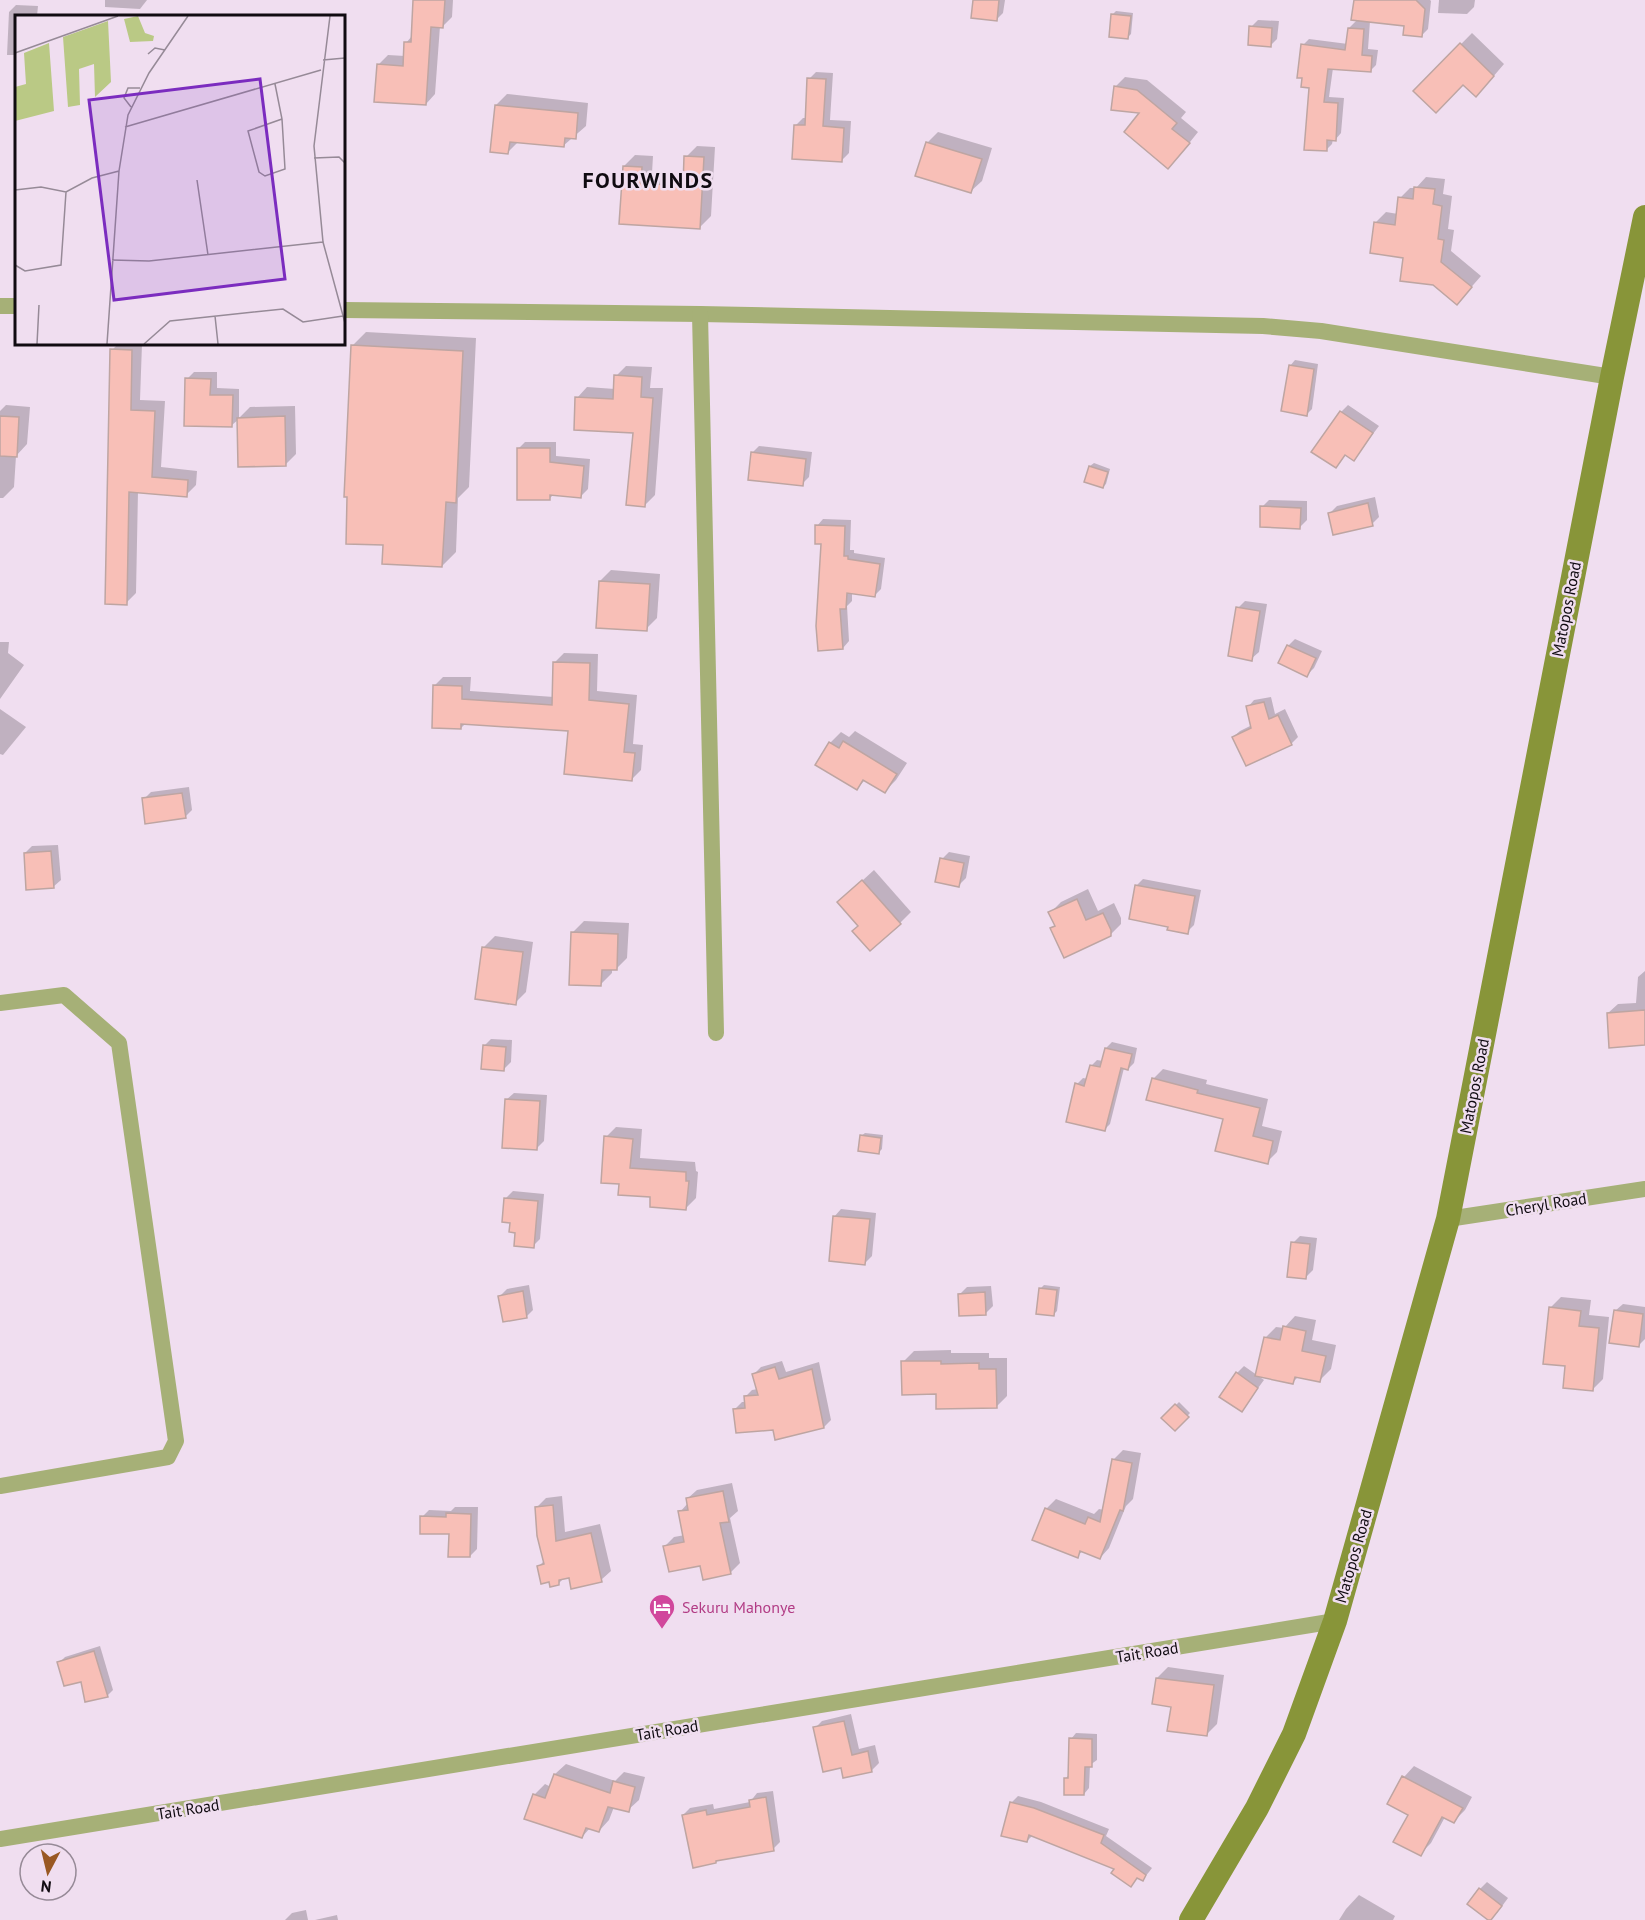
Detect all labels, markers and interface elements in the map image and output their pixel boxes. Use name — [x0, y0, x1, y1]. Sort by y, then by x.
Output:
inset map — [15, 15, 345, 345]
district label: FOURWINDS — [582, 166, 714, 194]
street label: Matopos Road — [1547, 560, 1585, 658]
street label: Matopos Road — [1455, 1037, 1493, 1135]
street label: Cheryl Road — [1504, 1188, 1588, 1220]
street label: Matopos Road — [1330, 1507, 1376, 1605]
hotel icon: Sekuru Mahonye — [647, 1592, 677, 1630]
place label: Sekuru Mahonye — [682, 1597, 795, 1617]
street label: Tait Road — [1114, 1637, 1180, 1667]
street label: Tait Road — [634, 1715, 700, 1745]
street label: Tait Road — [155, 1794, 221, 1824]
north arrow — [18, 1842, 78, 1902]
text: N — [40, 1876, 53, 1897]

